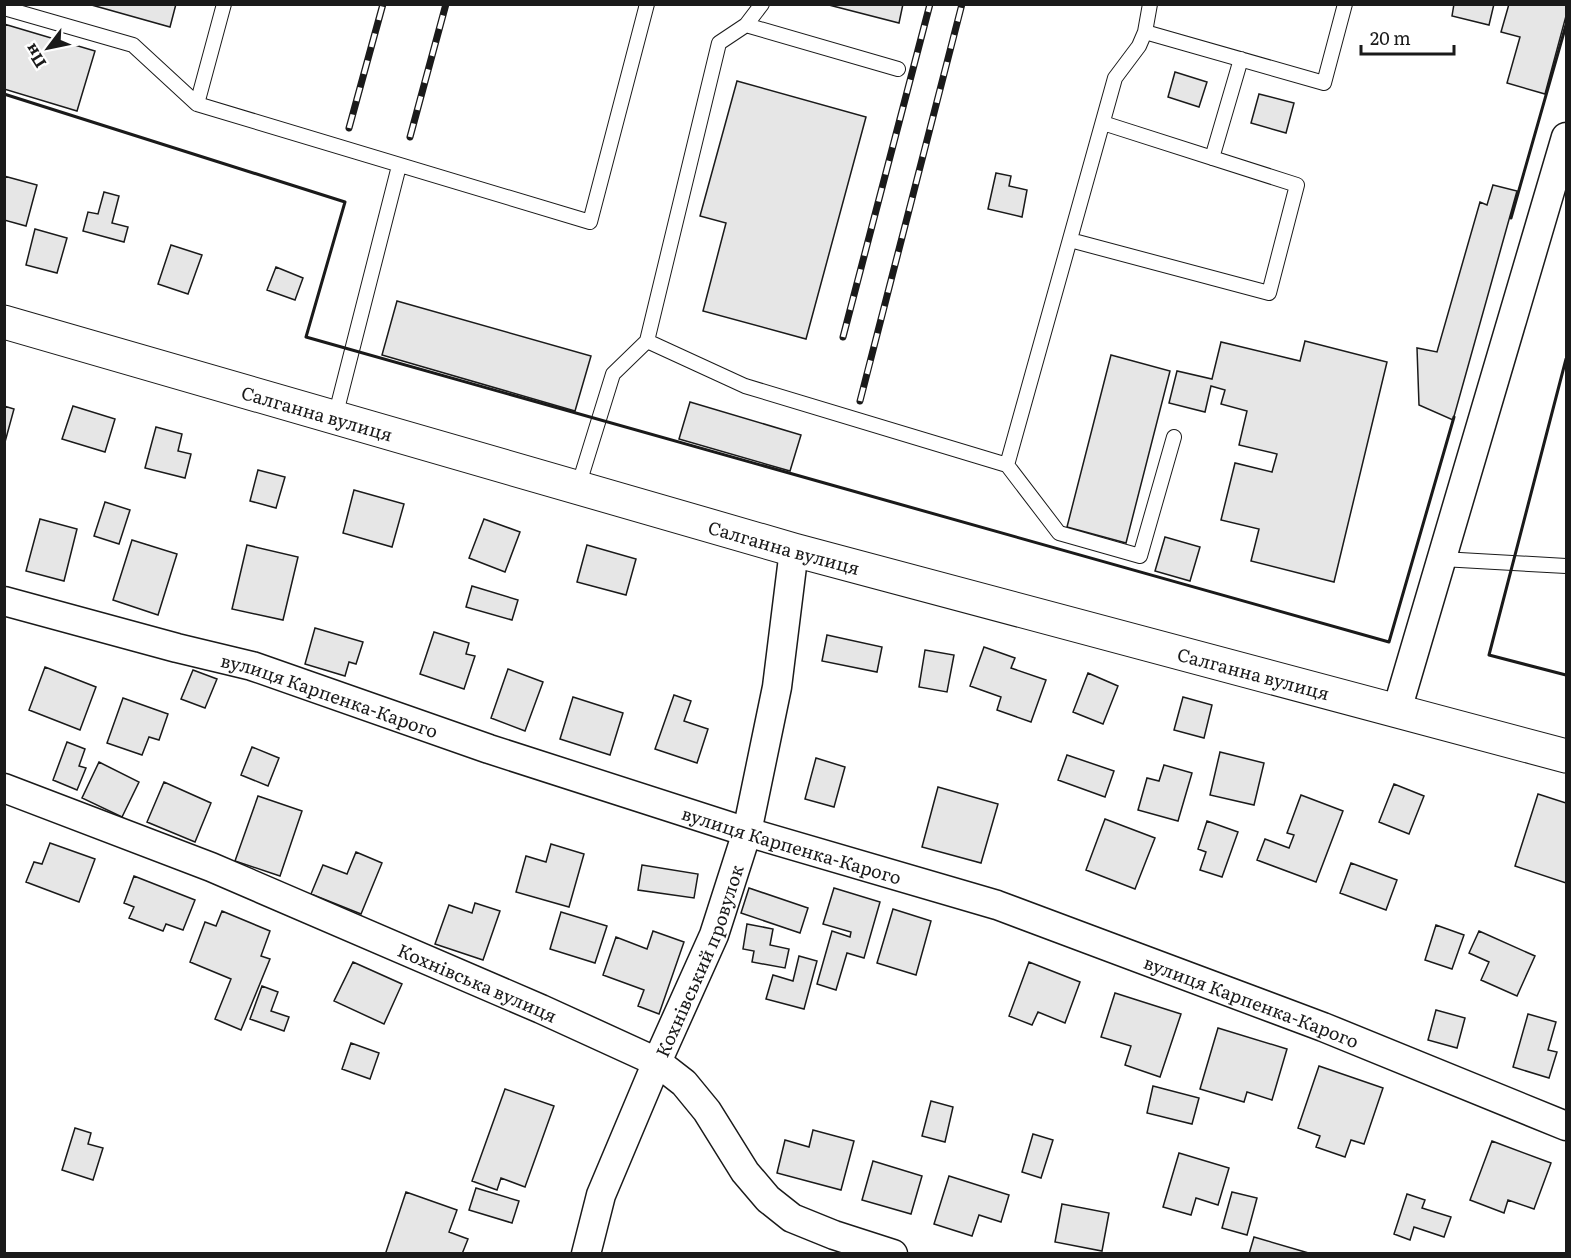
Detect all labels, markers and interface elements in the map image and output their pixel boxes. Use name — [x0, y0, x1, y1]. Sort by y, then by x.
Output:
north arrow — [18, 18, 78, 78]
scale bar — [1361, 18, 1454, 56]
text: 20 m — [1370, 24, 1411, 51]
text: Пн — [18, 40, 51, 73]
street label: Салганна вулиця — [238, 378, 396, 447]
street label: Салганна вулиця — [705, 513, 863, 581]
street label: Салганна вулиця — [1175, 639, 1333, 706]
street label: вулиця Карпенка-Карого — [218, 646, 442, 744]
street label: вулиця Карпенка-Карого — [679, 798, 905, 890]
street label: Кохнівський провулок — [648, 861, 749, 1061]
street label: Кохнівська вулиця — [394, 936, 562, 1028]
street label: вулиця Карпенка-Карого — [1140, 948, 1363, 1054]

